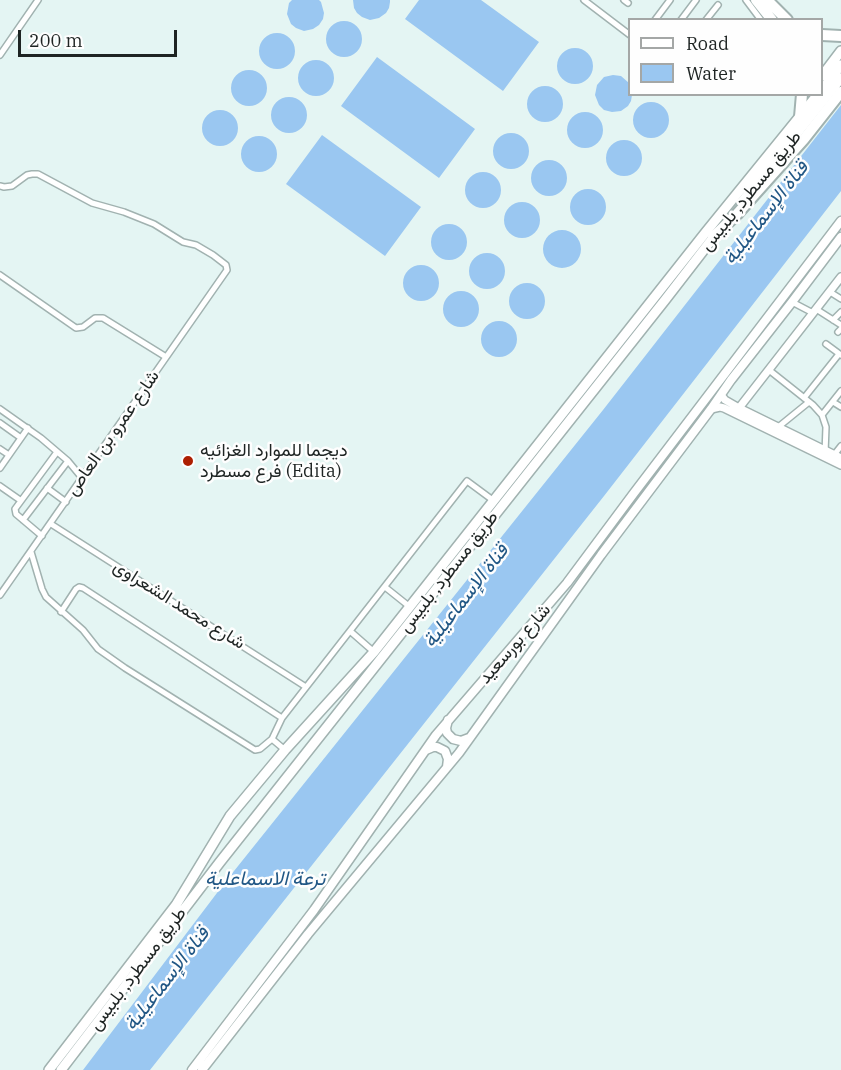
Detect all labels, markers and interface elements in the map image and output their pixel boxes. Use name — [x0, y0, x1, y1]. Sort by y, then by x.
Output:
scale bar — [21, 18, 180, 56]
legend — [628, 18, 823, 96]
text: 200 m — [29, 29, 83, 52]
text: Road — [686, 32, 729, 55]
text: Water — [686, 62, 736, 85]
street label: طريق مسطرد, بلبيس — [696, 126, 806, 256]
water label: قناة الإسماعيلية — [718, 156, 814, 270]
street label: شارع عمرو بن العاص — [62, 366, 164, 500]
place label: ديجما للموارد الغزائيه فرع مسطرد (Edita) — [200, 440, 348, 482]
marker: ديجما للموارد الغزائيه فرع مسطرد (Edita) — [181, 454, 195, 468]
street label: طريق مسطرد, بلبيس — [395, 507, 503, 637]
water label: قناة الإسماعيلية — [418, 539, 514, 653]
street label: شارع محمد الشعراوى — [109, 556, 249, 654]
street label: شارع بورسعيد — [474, 600, 556, 688]
water label: ترعة الاسماعلية — [205, 867, 325, 891]
street label: طريق مسطرد, بلبيس — [85, 903, 191, 1035]
water label: قناة الإسماعيلية — [119, 922, 215, 1036]

